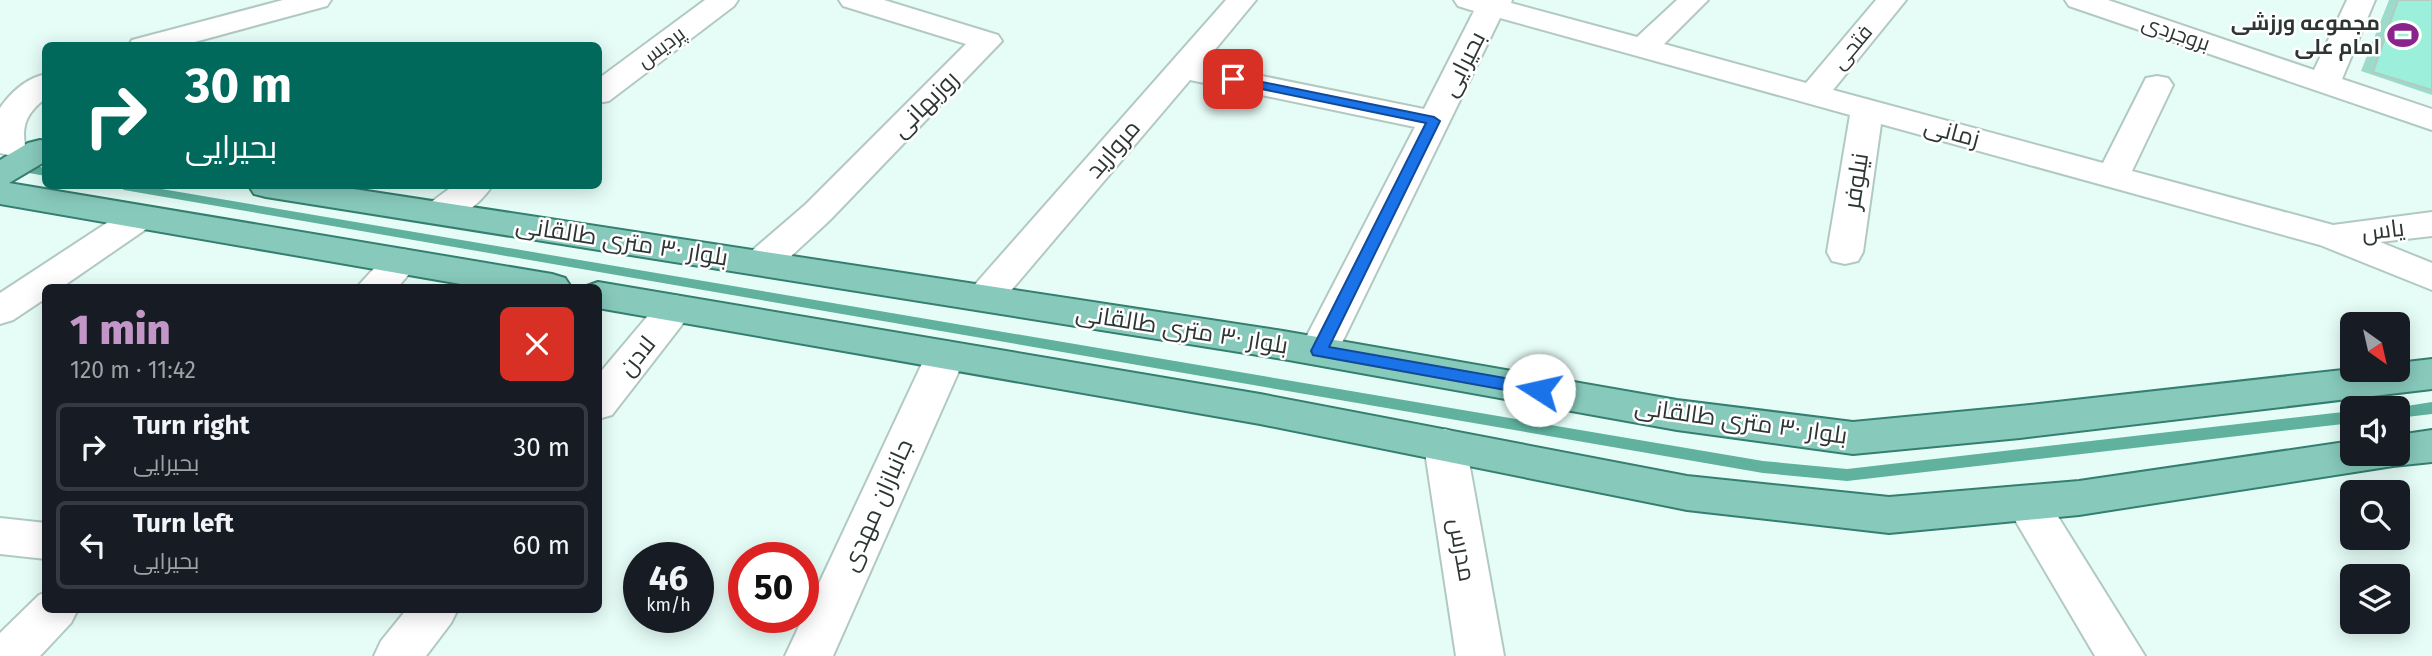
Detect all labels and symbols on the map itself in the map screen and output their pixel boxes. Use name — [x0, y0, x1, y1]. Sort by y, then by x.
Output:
street label: بروجردی — [2139, 9, 2213, 57]
place label: مجموعه ورزشی امام علی — [2231, 10, 2380, 61]
sports icon: مجموعه ورزشی امام علی — [2386, 18, 2420, 52]
street label: فتحی — [1826, 19, 1878, 75]
street label: پردیس — [632, 20, 691, 74]
street label: بحیرایی — [1435, 27, 1491, 101]
pin — [1203, 49, 1263, 109]
street label: روزبهانی — [886, 65, 964, 143]
street label: زمانی — [1921, 111, 1983, 153]
street label: مروارید — [1080, 114, 1146, 184]
street label: نیلوفر — [1837, 151, 1874, 213]
street label: بلوار ۳۰ متری طالقانی — [514, 210, 730, 272]
street label: یاس — [2360, 213, 2406, 246]
street label: بلوار ۳۰ متری طالقانی — [1074, 298, 1290, 360]
north arrow — [2340, 312, 2410, 382]
street label: لادن — [613, 330, 661, 382]
position arrow — [1502, 353, 1576, 427]
street label: بلوار ۳۰ متری طالقانی — [1633, 392, 1849, 450]
street label: جانبازان مهدی — [835, 435, 919, 575]
street label: مدرس — [1443, 516, 1481, 584]
speed limit sign: 50 — [728, 542, 819, 633]

